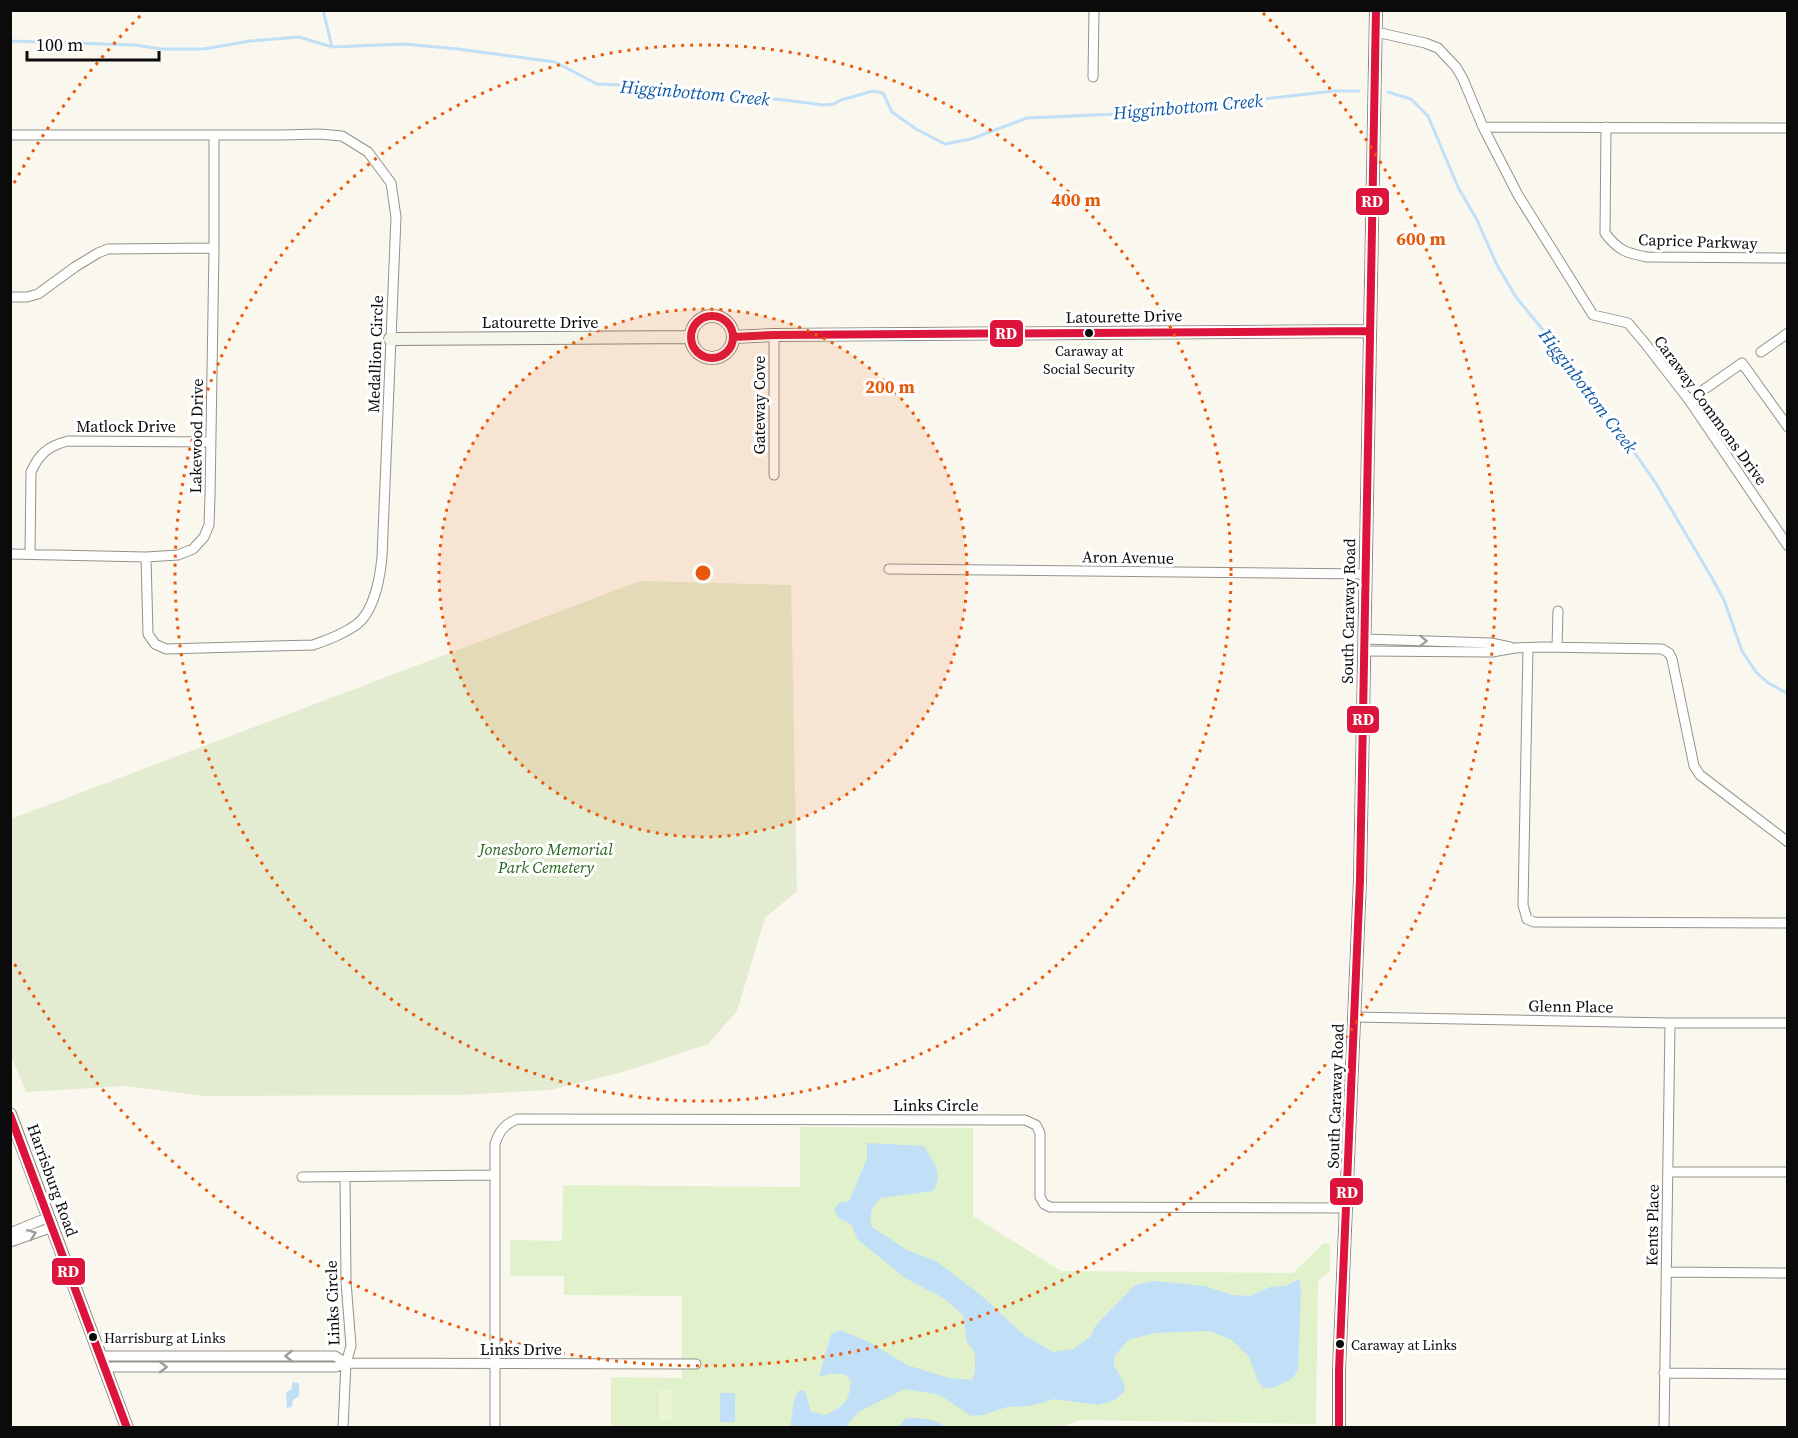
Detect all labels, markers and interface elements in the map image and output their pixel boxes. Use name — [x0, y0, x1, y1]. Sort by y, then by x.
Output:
scale bar — [27, 24, 159, 62]
text: 100 m — [36, 32, 83, 57]
water label: Higginbottom Creek — [618, 73, 771, 112]
water label: Higginbottom Creek — [1111, 87, 1264, 126]
text: 400 m — [1051, 187, 1101, 212]
line badge: RD — [1355, 187, 1390, 216]
text: RD — [1361, 190, 1383, 212]
text: 600 m — [1396, 226, 1446, 251]
street label: Caprice Parkway — [1638, 228, 1759, 254]
street label: Medallion Circle — [362, 295, 388, 413]
street label: Latourette Drive — [1066, 304, 1182, 328]
street label: Latourette Drive — [482, 311, 598, 333]
line badge: RD — [989, 319, 1024, 348]
text: RD — [995, 322, 1017, 344]
water label: Higginbottom Creek — [1533, 323, 1644, 458]
marker: Caraway at Social Security — [1083, 327, 1095, 339]
street label: Caraway Commons Drive — [1649, 331, 1773, 489]
place label: Caraway at Social Security — [1043, 341, 1136, 379]
street label: Gateway Cove — [748, 356, 770, 454]
text: 200 m — [865, 374, 915, 399]
street label: Lakewood Drive — [184, 378, 208, 494]
street label: Matlock Drive — [76, 415, 176, 437]
street label: South Caraway Road — [1336, 538, 1360, 684]
street label: Aron Avenue — [1082, 545, 1174, 569]
centre of rings — [693, 563, 713, 583]
one-way arrow — [1419, 634, 1428, 647]
line badge: RD — [1346, 705, 1380, 734]
text: RD — [1352, 708, 1374, 730]
park label: Jonesboro Memorial Park Cemetery — [477, 838, 613, 878]
street label: Glenn Place — [1528, 994, 1614, 1018]
street label: South Caraway Road — [1321, 1023, 1349, 1169]
street label: Links Circle — [893, 1094, 979, 1116]
street label: Harrisburg Road — [22, 1120, 84, 1240]
line badge: RD — [1329, 1177, 1364, 1206]
text: RD — [1336, 1181, 1358, 1203]
street label: Kents Place — [1640, 1184, 1664, 1266]
one-way arrow — [26, 1229, 36, 1242]
line badge: RD — [51, 1257, 86, 1286]
text: RD — [57, 1260, 79, 1282]
street label: Links Circle — [320, 1260, 344, 1346]
place label: Harrisburg at Links — [104, 1328, 226, 1348]
marker: Harrisburg at Links — [87, 1331, 99, 1343]
place label: Caraway at Links — [1351, 1335, 1457, 1355]
street label: Links Drive — [480, 1338, 562, 1360]
marker: Caraway at Links — [1334, 1338, 1346, 1350]
one-way arrow — [285, 1350, 294, 1362]
one-way arrow — [158, 1361, 167, 1373]

